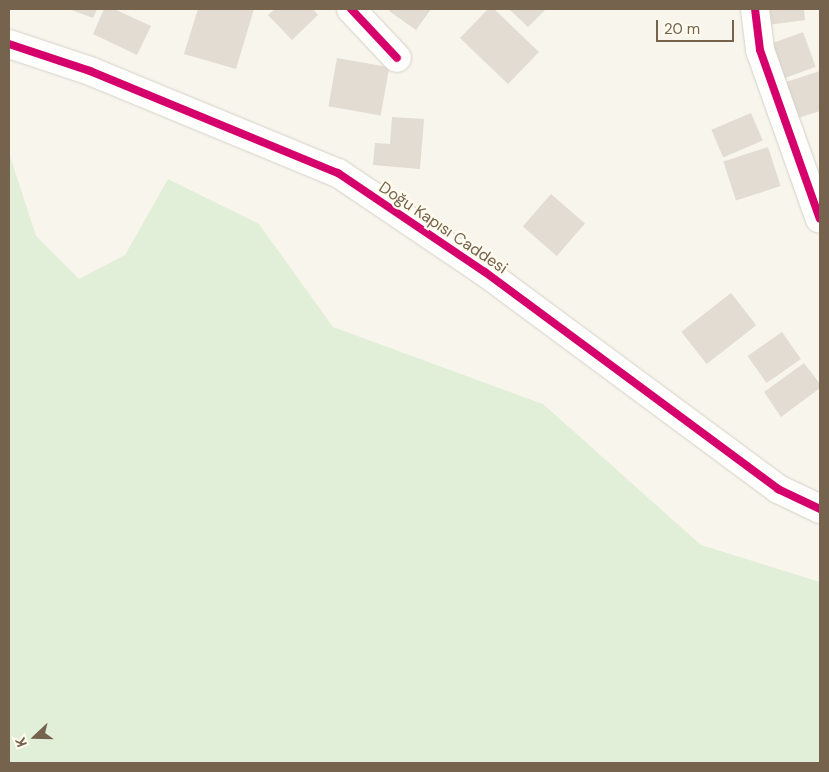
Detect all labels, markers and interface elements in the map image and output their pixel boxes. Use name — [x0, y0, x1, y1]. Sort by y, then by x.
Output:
scale bar — [659, 10, 736, 42]
text: 20 m — [664, 19, 700, 39]
street label: Doğu Kapısı Caddesi — [375, 178, 511, 278]
north arrow — [10, 712, 60, 762]
text: K — [11, 735, 31, 750]

